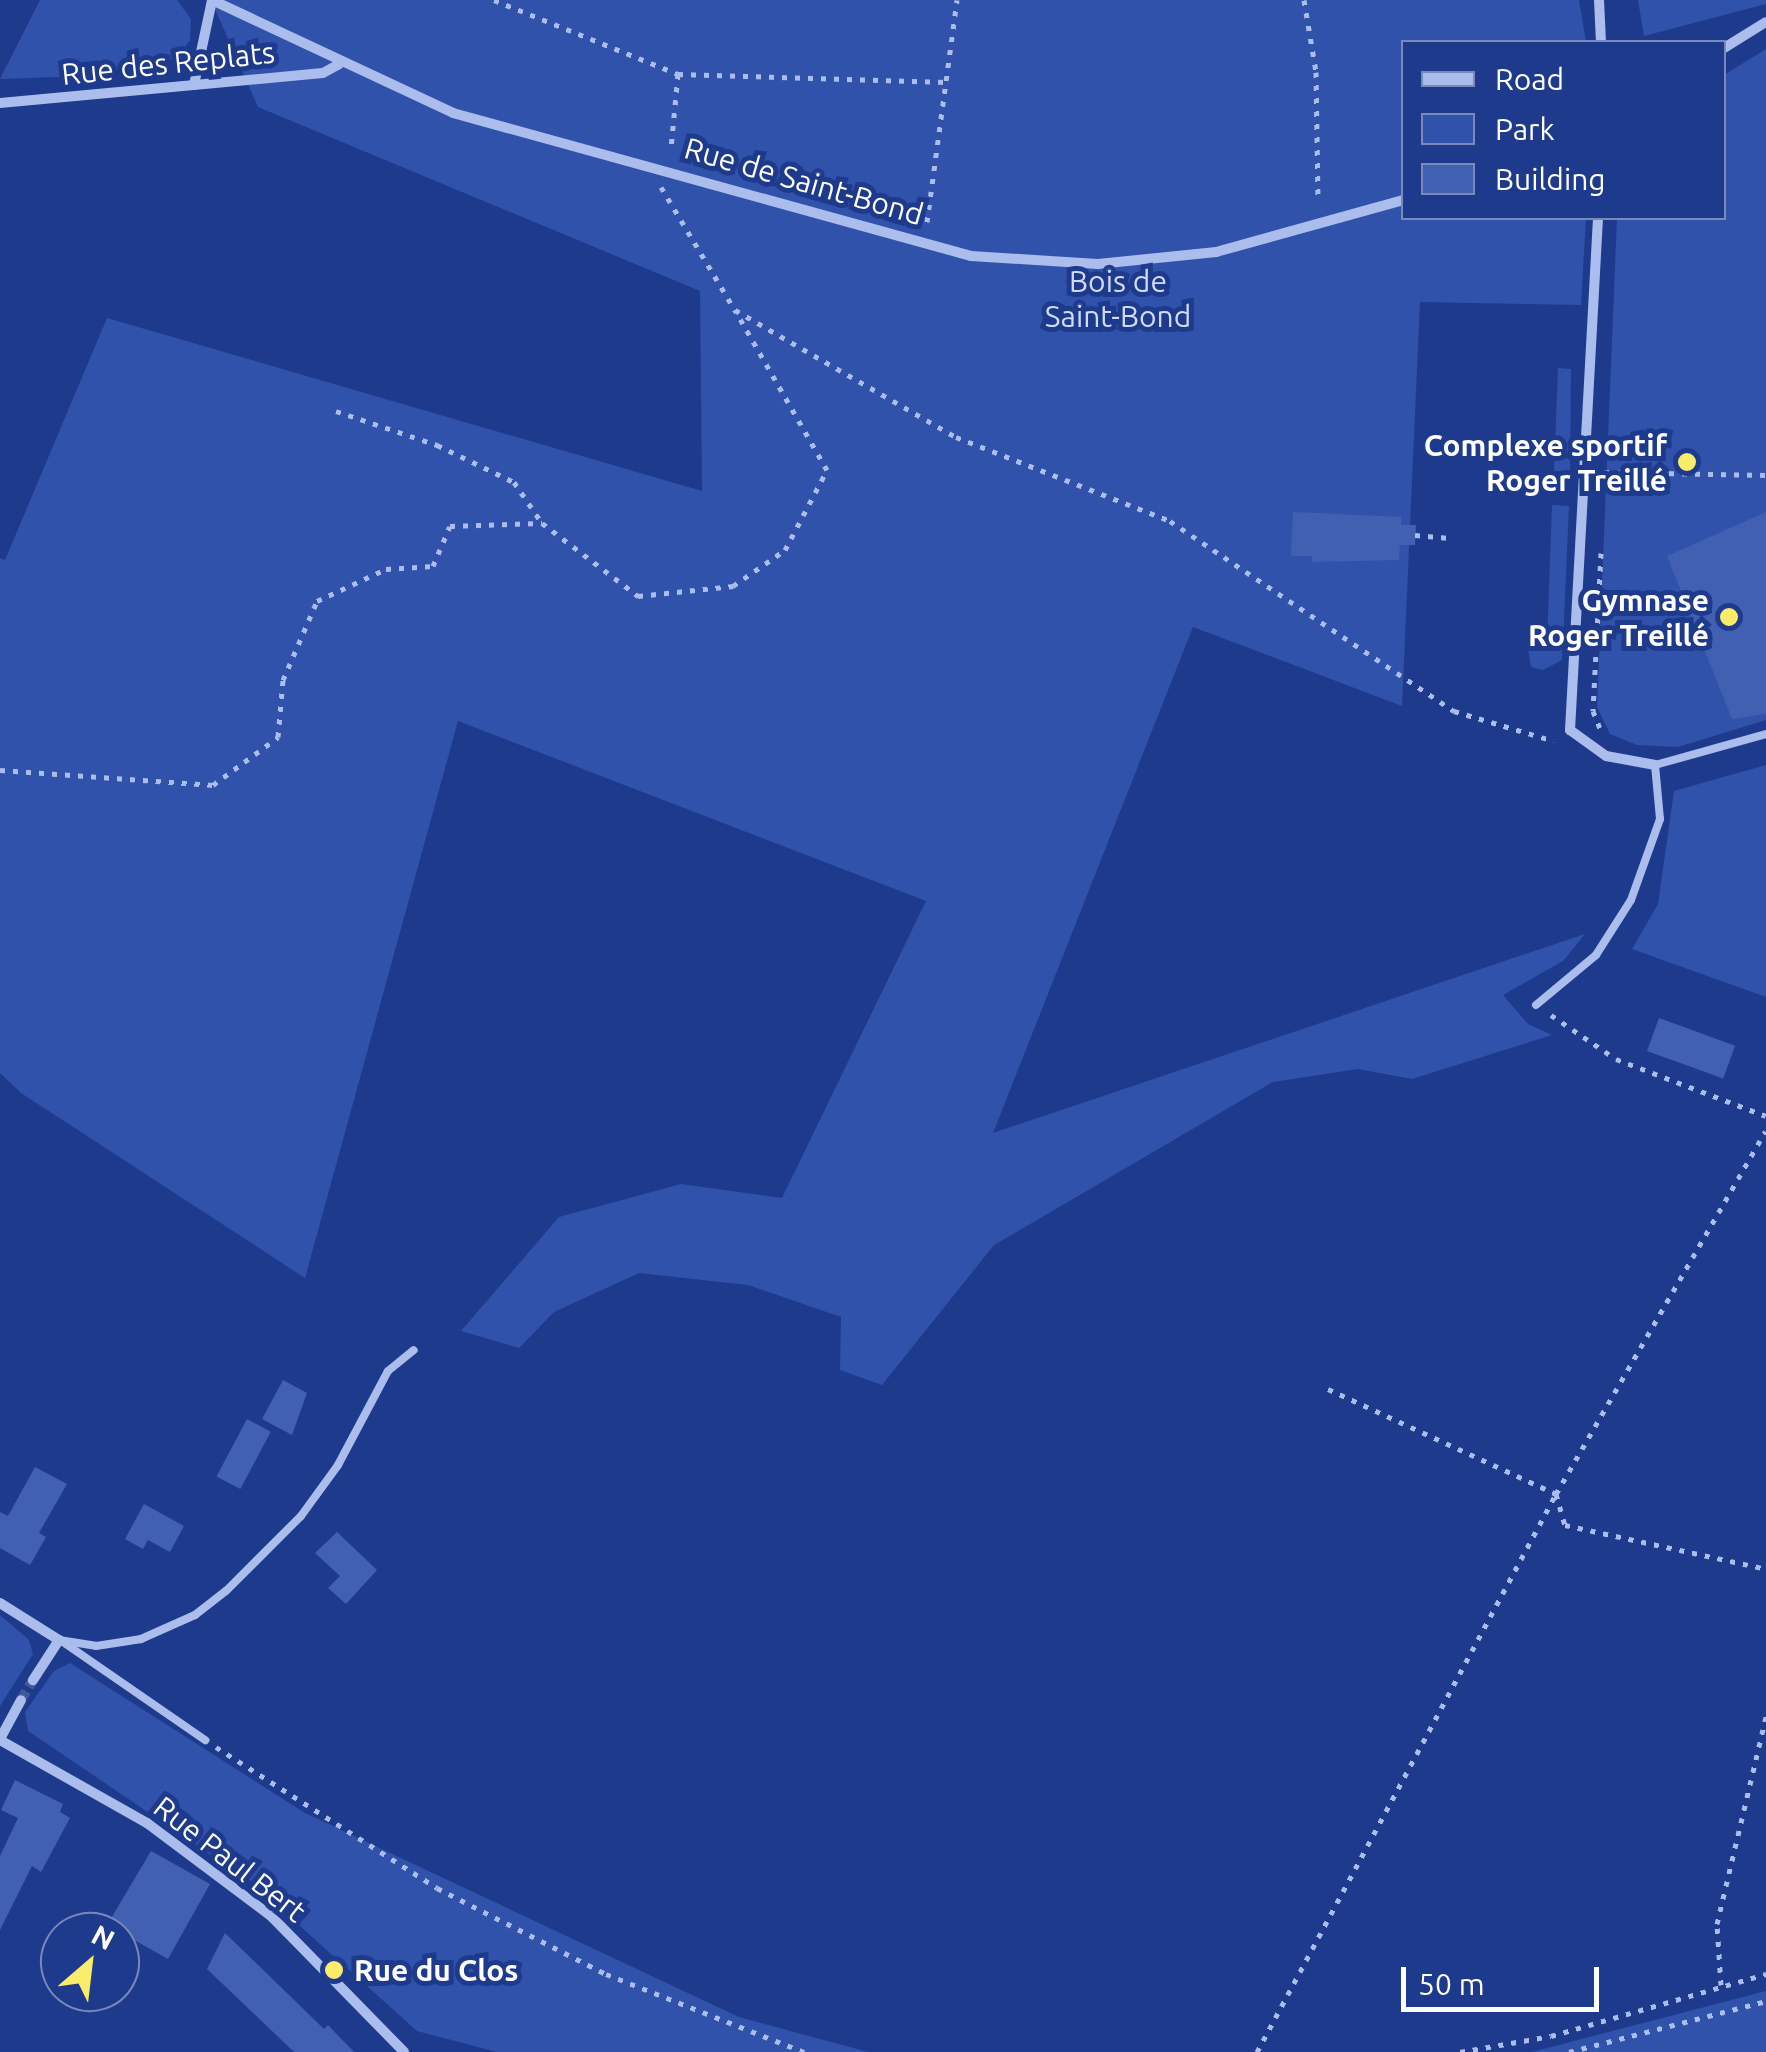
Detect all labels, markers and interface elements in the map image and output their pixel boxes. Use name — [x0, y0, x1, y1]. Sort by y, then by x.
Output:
street label: Rue des Replats — [60, 34, 276, 92]
legend — [1401, 40, 1726, 220]
text: Road — [1495, 62, 1564, 96]
text: Park — [1495, 112, 1555, 146]
street label: Rue de Saint-Bond — [680, 130, 928, 232]
text: Building — [1495, 162, 1606, 196]
park label: Bois de Saint-Bond — [1045, 263, 1191, 334]
place label: Complexe sportif Roger Treillé — [1424, 427, 1667, 498]
marker: Complexe sportif Roger Treillé — [1676, 451, 1698, 473]
place label: Gymnase Roger Treillé — [1528, 582, 1709, 652]
marker: Gymnase Roger Treillé — [1718, 606, 1740, 628]
street label: Rue Paul Bert — [147, 1788, 313, 1930]
north arrow — [40, 1912, 140, 2012]
text: N — [87, 1918, 120, 1955]
scale bar — [1406, 1947, 1604, 2009]
place label: Rue du Clos — [354, 1952, 518, 1988]
marker: Rue du Clos — [323, 1959, 345, 1981]
text: 50 m — [1418, 1967, 1485, 2001]

